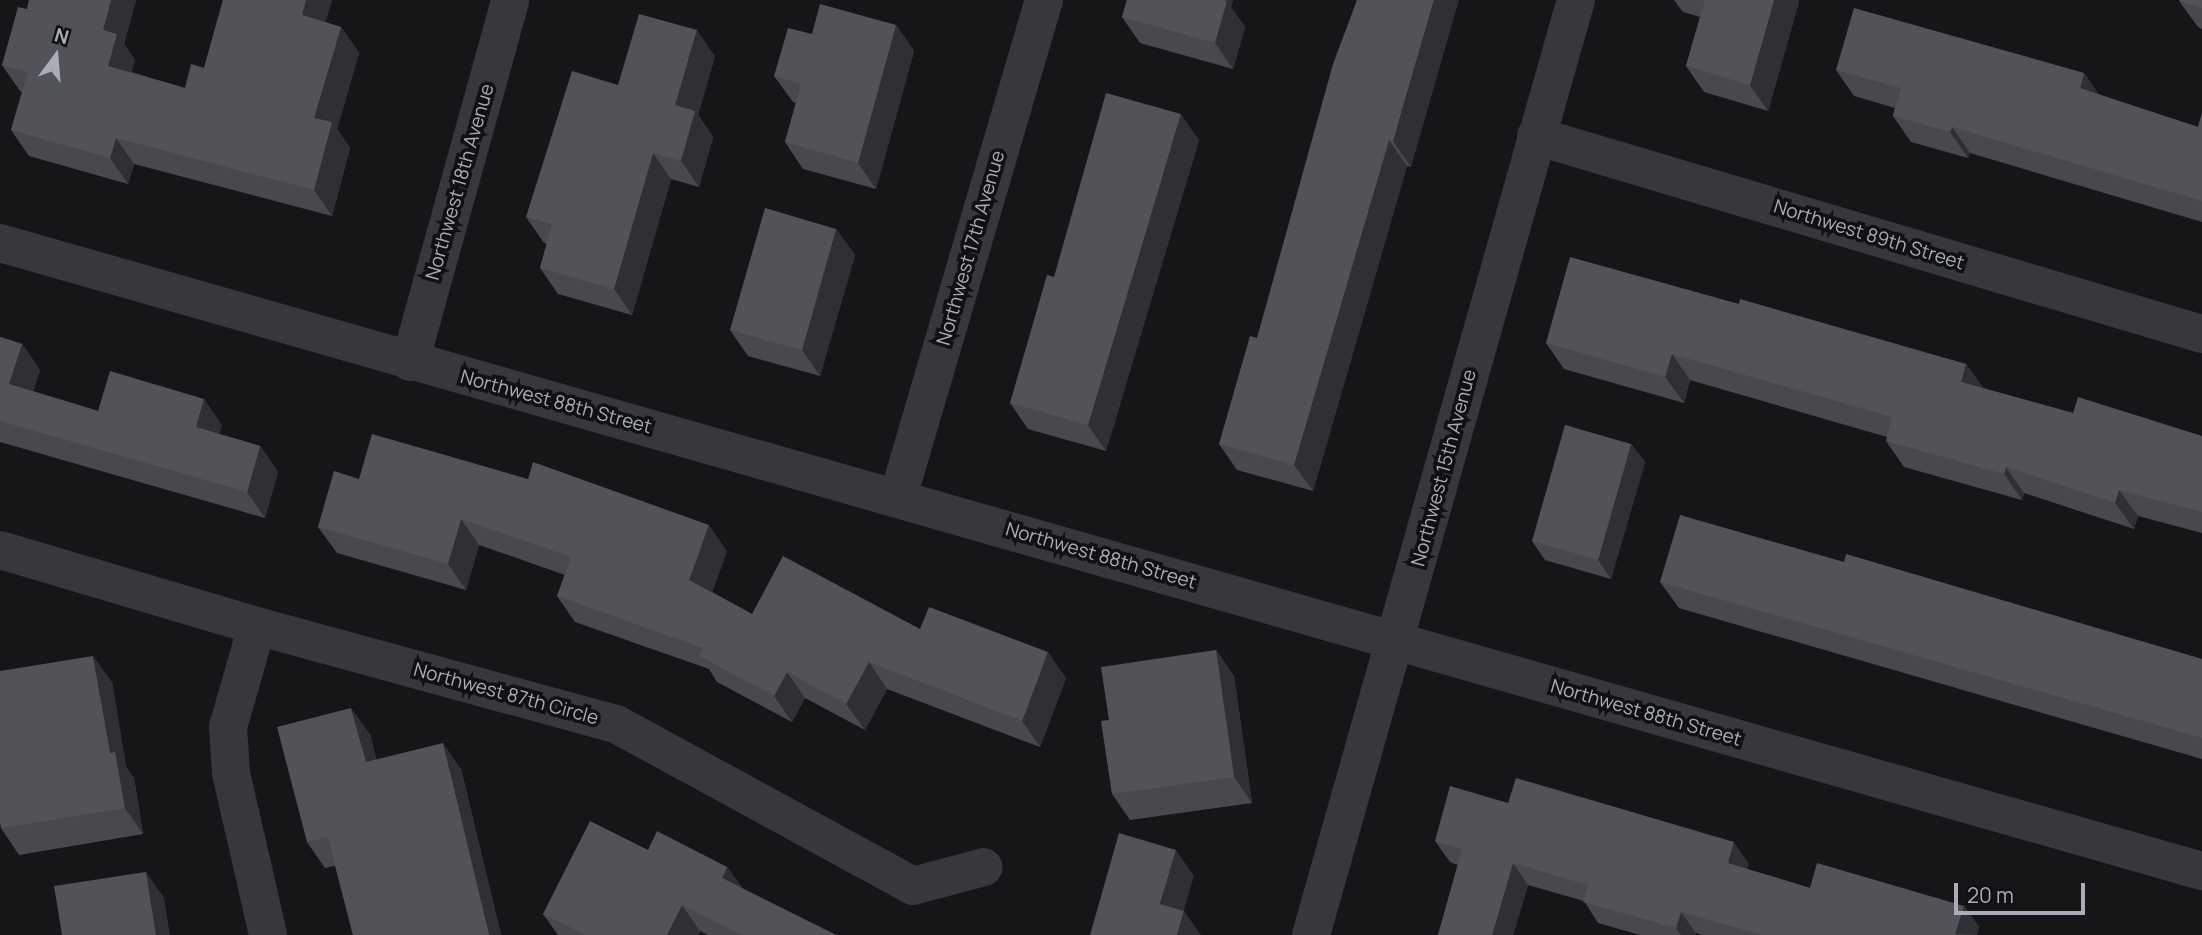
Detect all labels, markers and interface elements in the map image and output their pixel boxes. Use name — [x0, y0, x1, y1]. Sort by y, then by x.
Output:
north arrow — [21, 21, 91, 91]
text: N — [52, 21, 72, 50]
street label: Northwest 18th Avenue — [421, 81, 499, 283]
street label: Northwest 17th Avenue — [932, 148, 1010, 348]
street label: Northwest 89th Street — [1771, 195, 1967, 275]
street label: Northwest 88th Street — [458, 365, 654, 439]
street label: Northwest 15th Avenue — [1407, 367, 1481, 569]
street label: Northwest 88th Street — [1003, 518, 1199, 594]
street label: Northwest 87th Circle — [411, 658, 601, 730]
street label: Northwest 88th Street — [1548, 675, 1744, 751]
scale bar — [1957, 869, 2088, 913]
text: 20 m — [1967, 881, 2014, 909]

